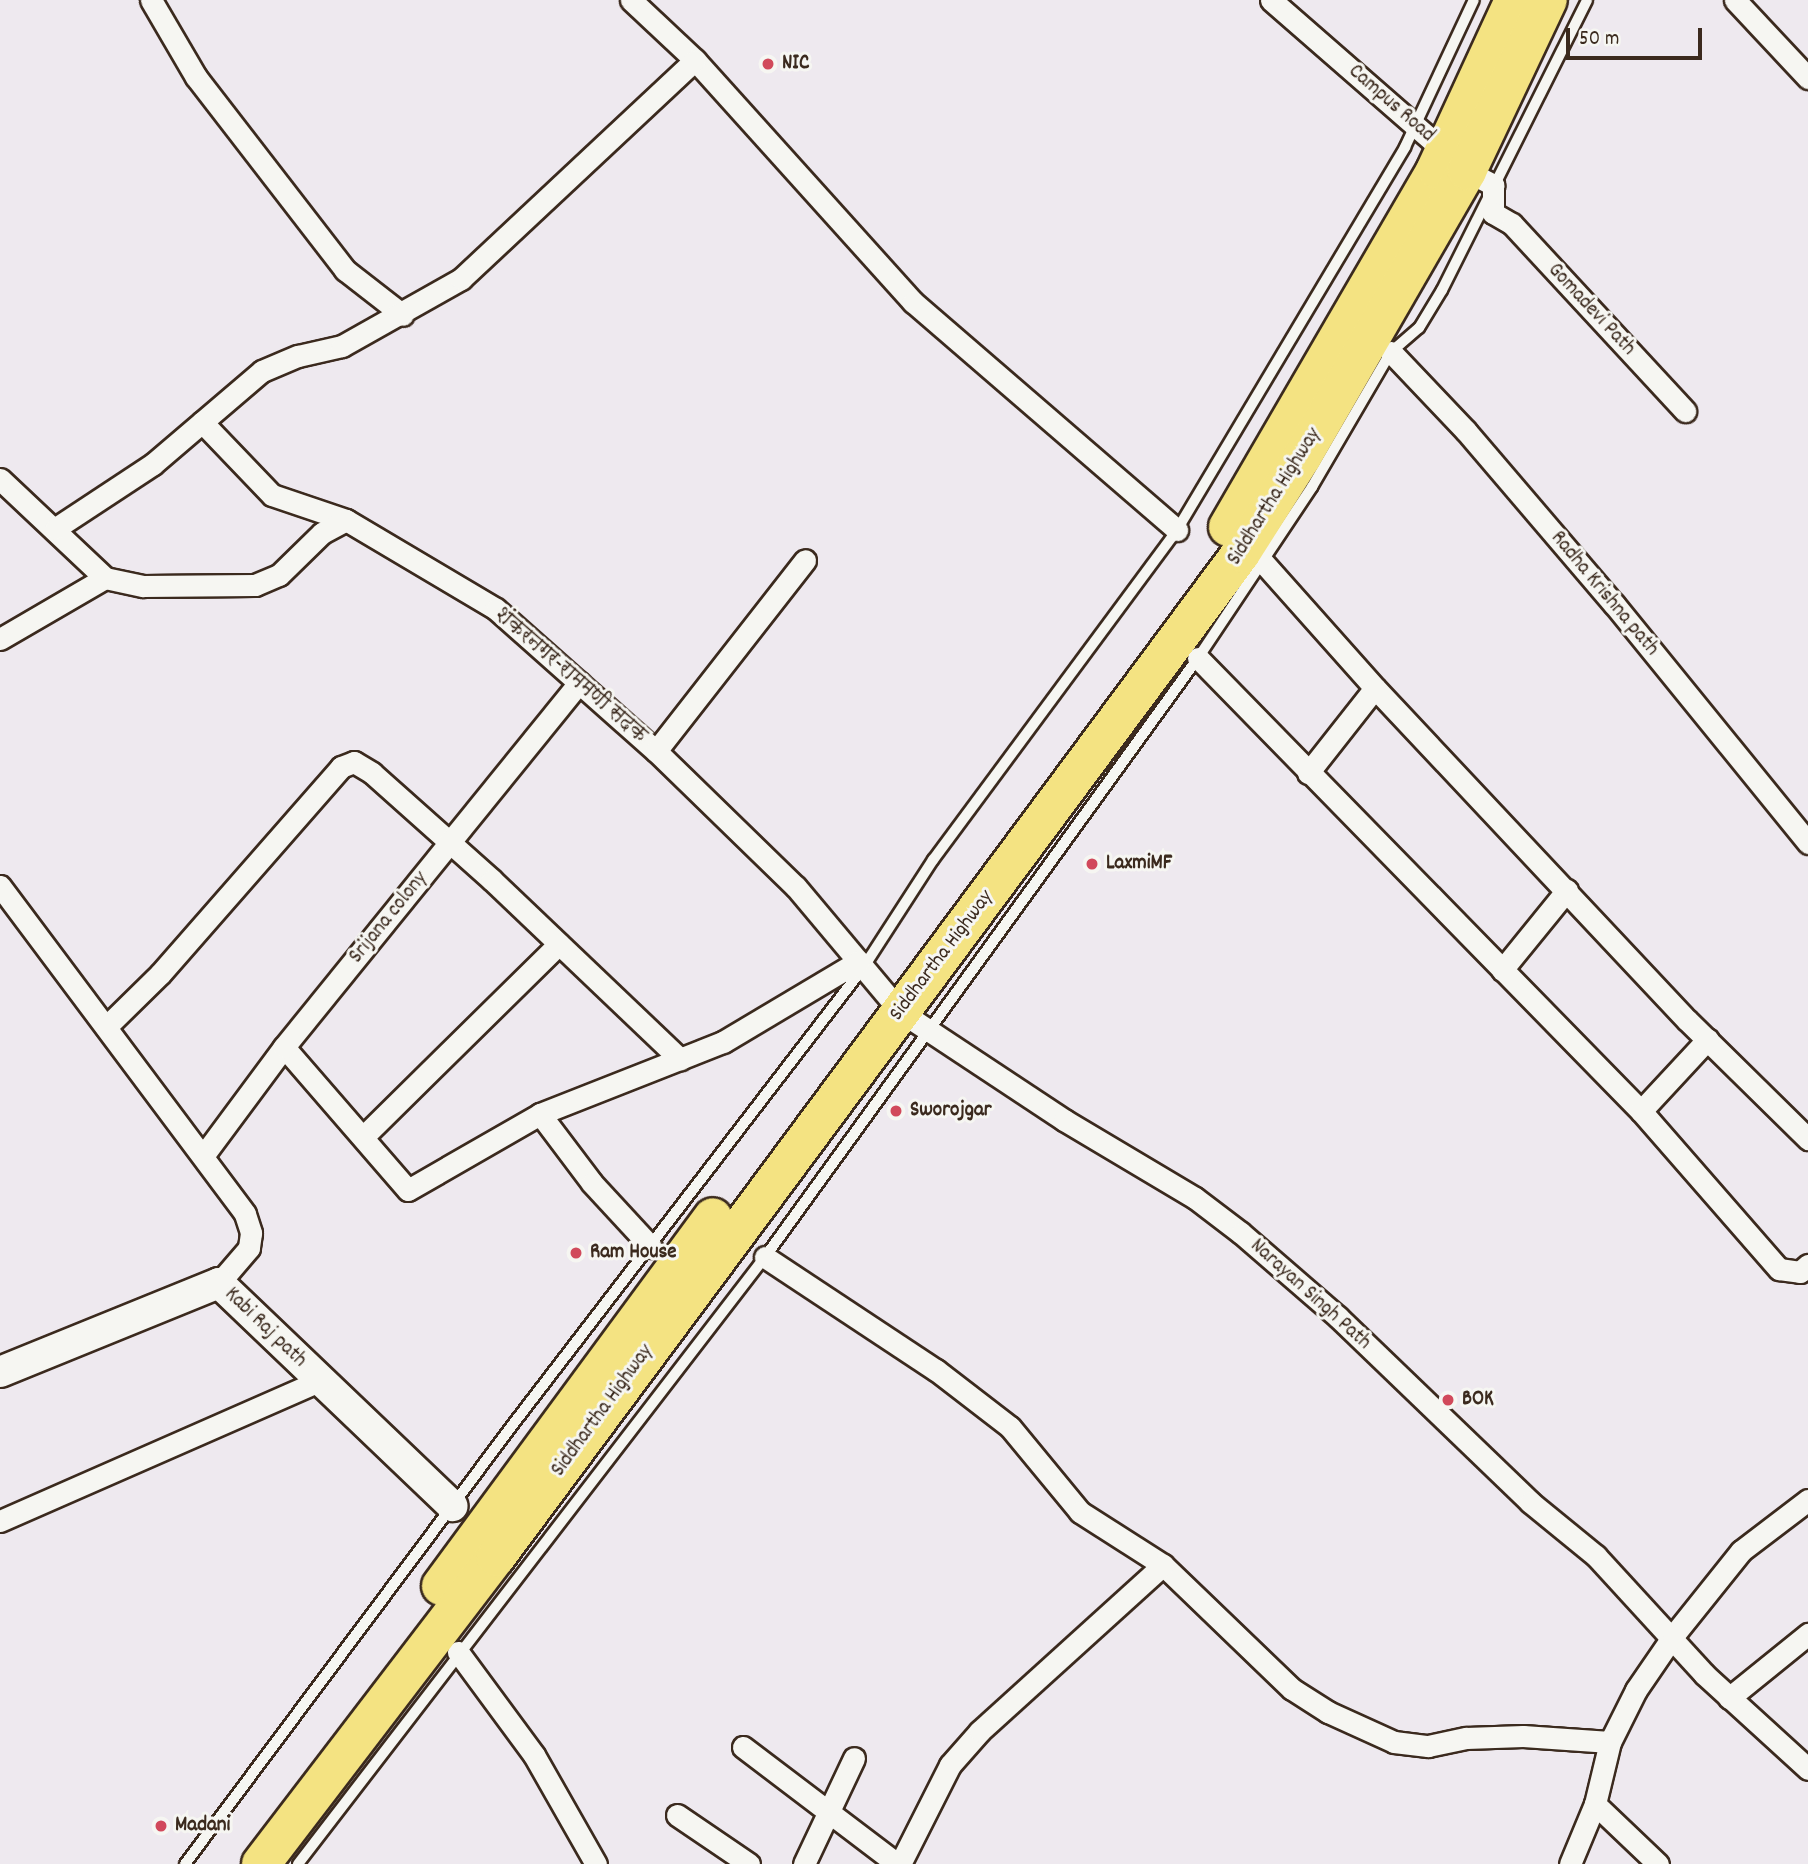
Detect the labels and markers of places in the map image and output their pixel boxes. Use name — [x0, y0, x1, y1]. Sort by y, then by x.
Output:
place label: NIC — [782, 51, 809, 77]
marker: NIC — [760, 56, 776, 72]
place label: LaxmiMF — [1106, 851, 1172, 877]
marker: LaxmiMF — [1084, 856, 1100, 872]
place label: Sworojgar — [910, 1098, 992, 1124]
marker: Sworojgar — [888, 1103, 904, 1119]
place label: Ram House — [590, 1240, 677, 1266]
marker: Ram House — [568, 1245, 584, 1261]
place label: BOK — [1462, 1387, 1494, 1413]
marker: BOK — [1440, 1392, 1456, 1408]
place label: Madani — [175, 1813, 230, 1839]
marker: Madani — [153, 1818, 169, 1834]

